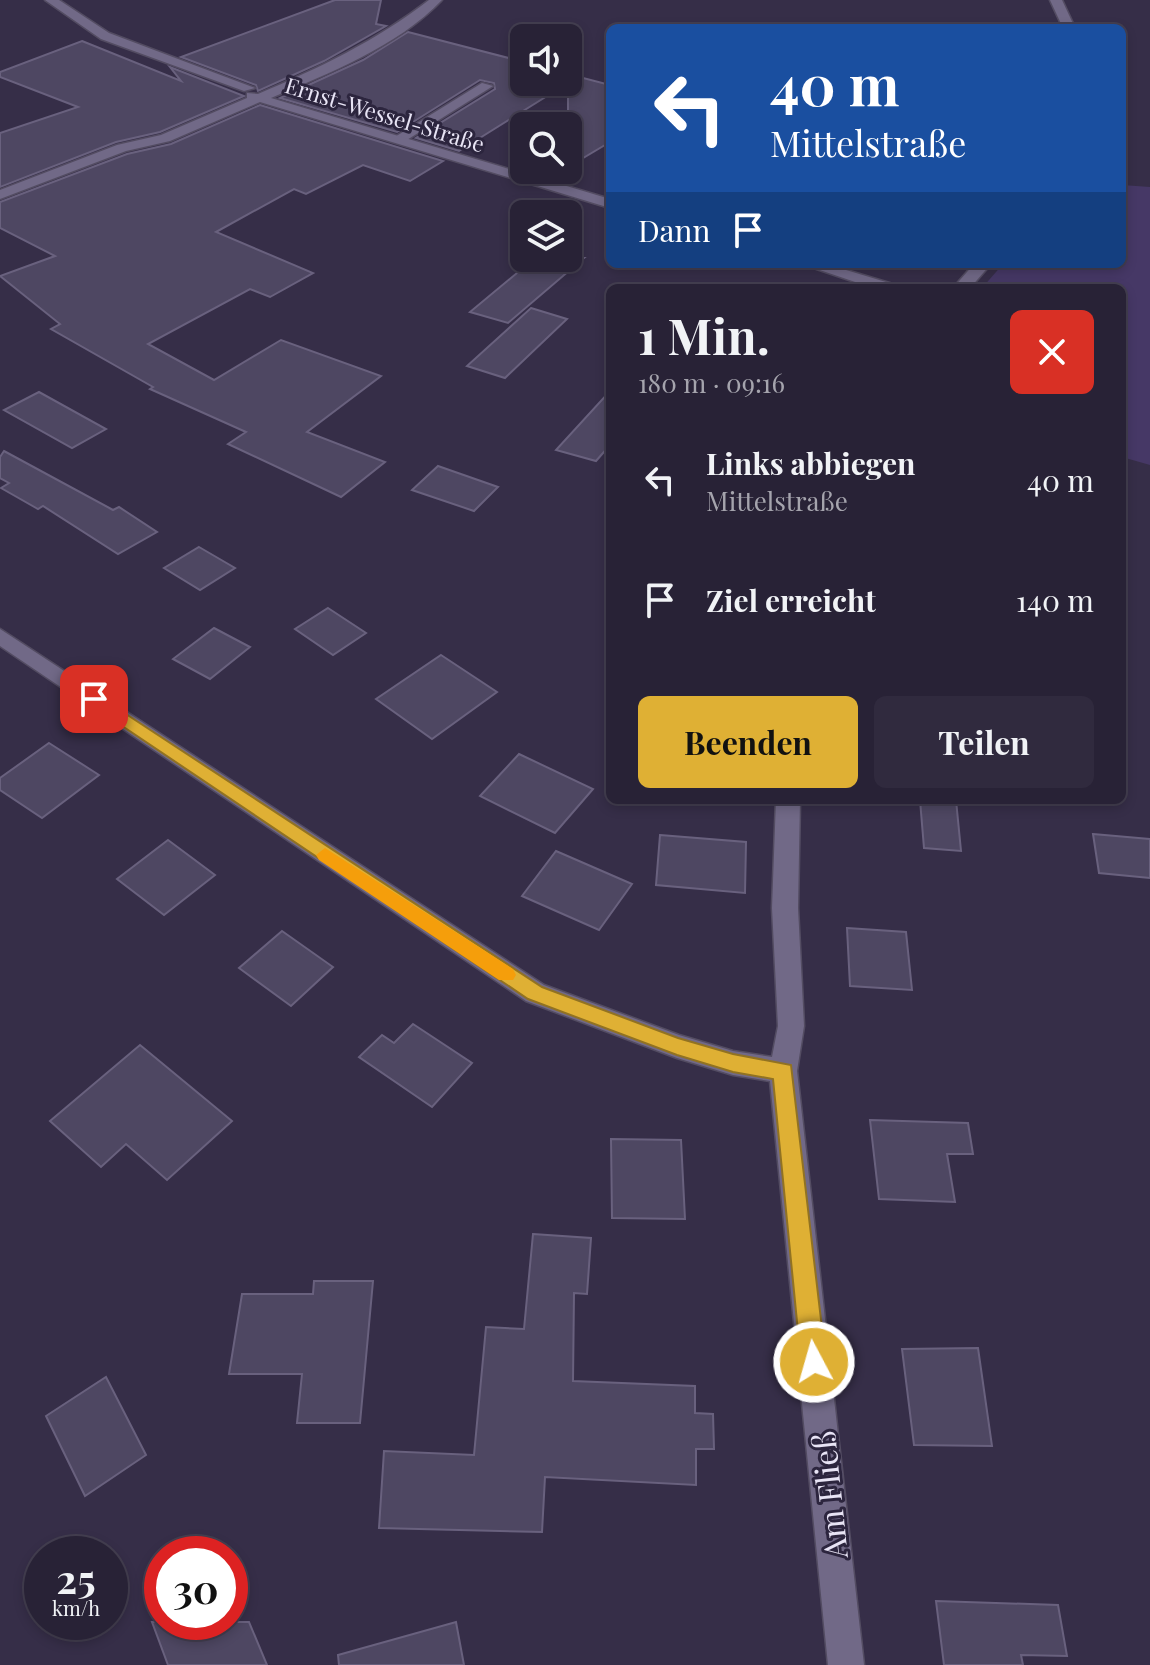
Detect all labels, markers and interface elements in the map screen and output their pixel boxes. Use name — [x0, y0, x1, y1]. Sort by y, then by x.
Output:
map controls — [510, 24, 582, 272]
button: sound — [510, 24, 582, 96]
text: 40 m — [770, 46, 899, 121]
icon: left — [638, 56, 742, 160]
street label: Ernst-Wessel-Straße — [282, 69, 488, 159]
button: search — [510, 112, 582, 184]
text: Mittelstraße — [770, 118, 967, 166]
button: layers — [510, 200, 582, 272]
icon: arrive — [726, 208, 770, 252]
text: Dann — [638, 210, 710, 250]
text: 1 Min. — [638, 303, 770, 367]
button: close — [1010, 310, 1094, 394]
text: 180 m · 09:16 — [638, 365, 785, 400]
text: Links abbiegen — [706, 443, 915, 483]
icon: left — [638, 458, 682, 502]
text: 40 m — [1027, 460, 1094, 500]
text: Mittelstraße — [706, 483, 848, 518]
icon: arrive — [638, 578, 682, 622]
text: Ziel erreicht — [706, 580, 876, 620]
text: 140 m — [1016, 580, 1094, 620]
pin — [60, 665, 128, 733]
icon: arrive — [72, 677, 116, 721]
button: Beenden — [638, 696, 858, 788]
button: Teilen — [874, 696, 1094, 788]
position arrow — [772, 1320, 856, 1404]
street label: Am Fließ — [800, 1429, 856, 1562]
speed limit sign: 30 — [144, 1536, 248, 1640]
text: 25 — [56, 1551, 96, 1604]
text: km/h — [52, 1594, 100, 1621]

